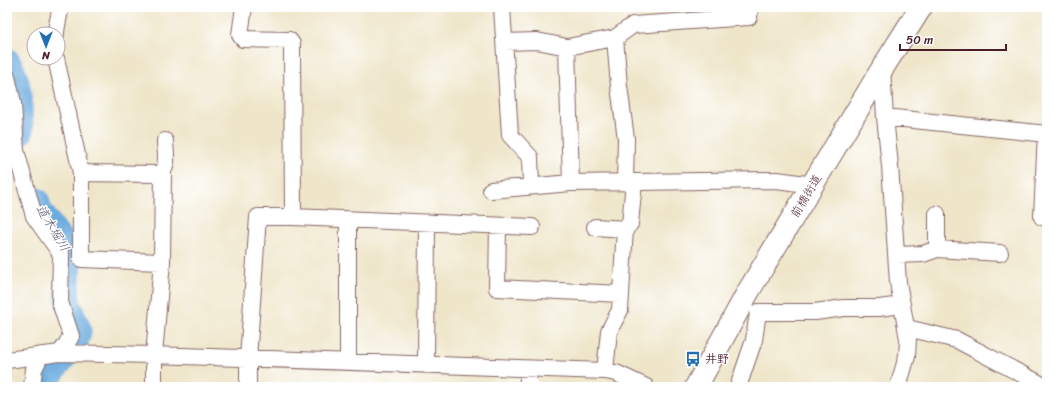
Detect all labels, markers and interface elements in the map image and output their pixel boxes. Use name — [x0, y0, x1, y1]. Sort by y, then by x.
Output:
north arrow — [26, 26, 66, 66]
scale bar — [900, 26, 1006, 52]
text: 50 m — [906, 29, 933, 51]
text: N — [42, 46, 51, 65]
street label: 前橋街道 — [784, 170, 828, 222]
water label: 道木堀川 — [30, 200, 76, 256]
place label: 井野 — [705, 348, 729, 370]
bus stop icon: 井野 — [684, 350, 702, 368]

